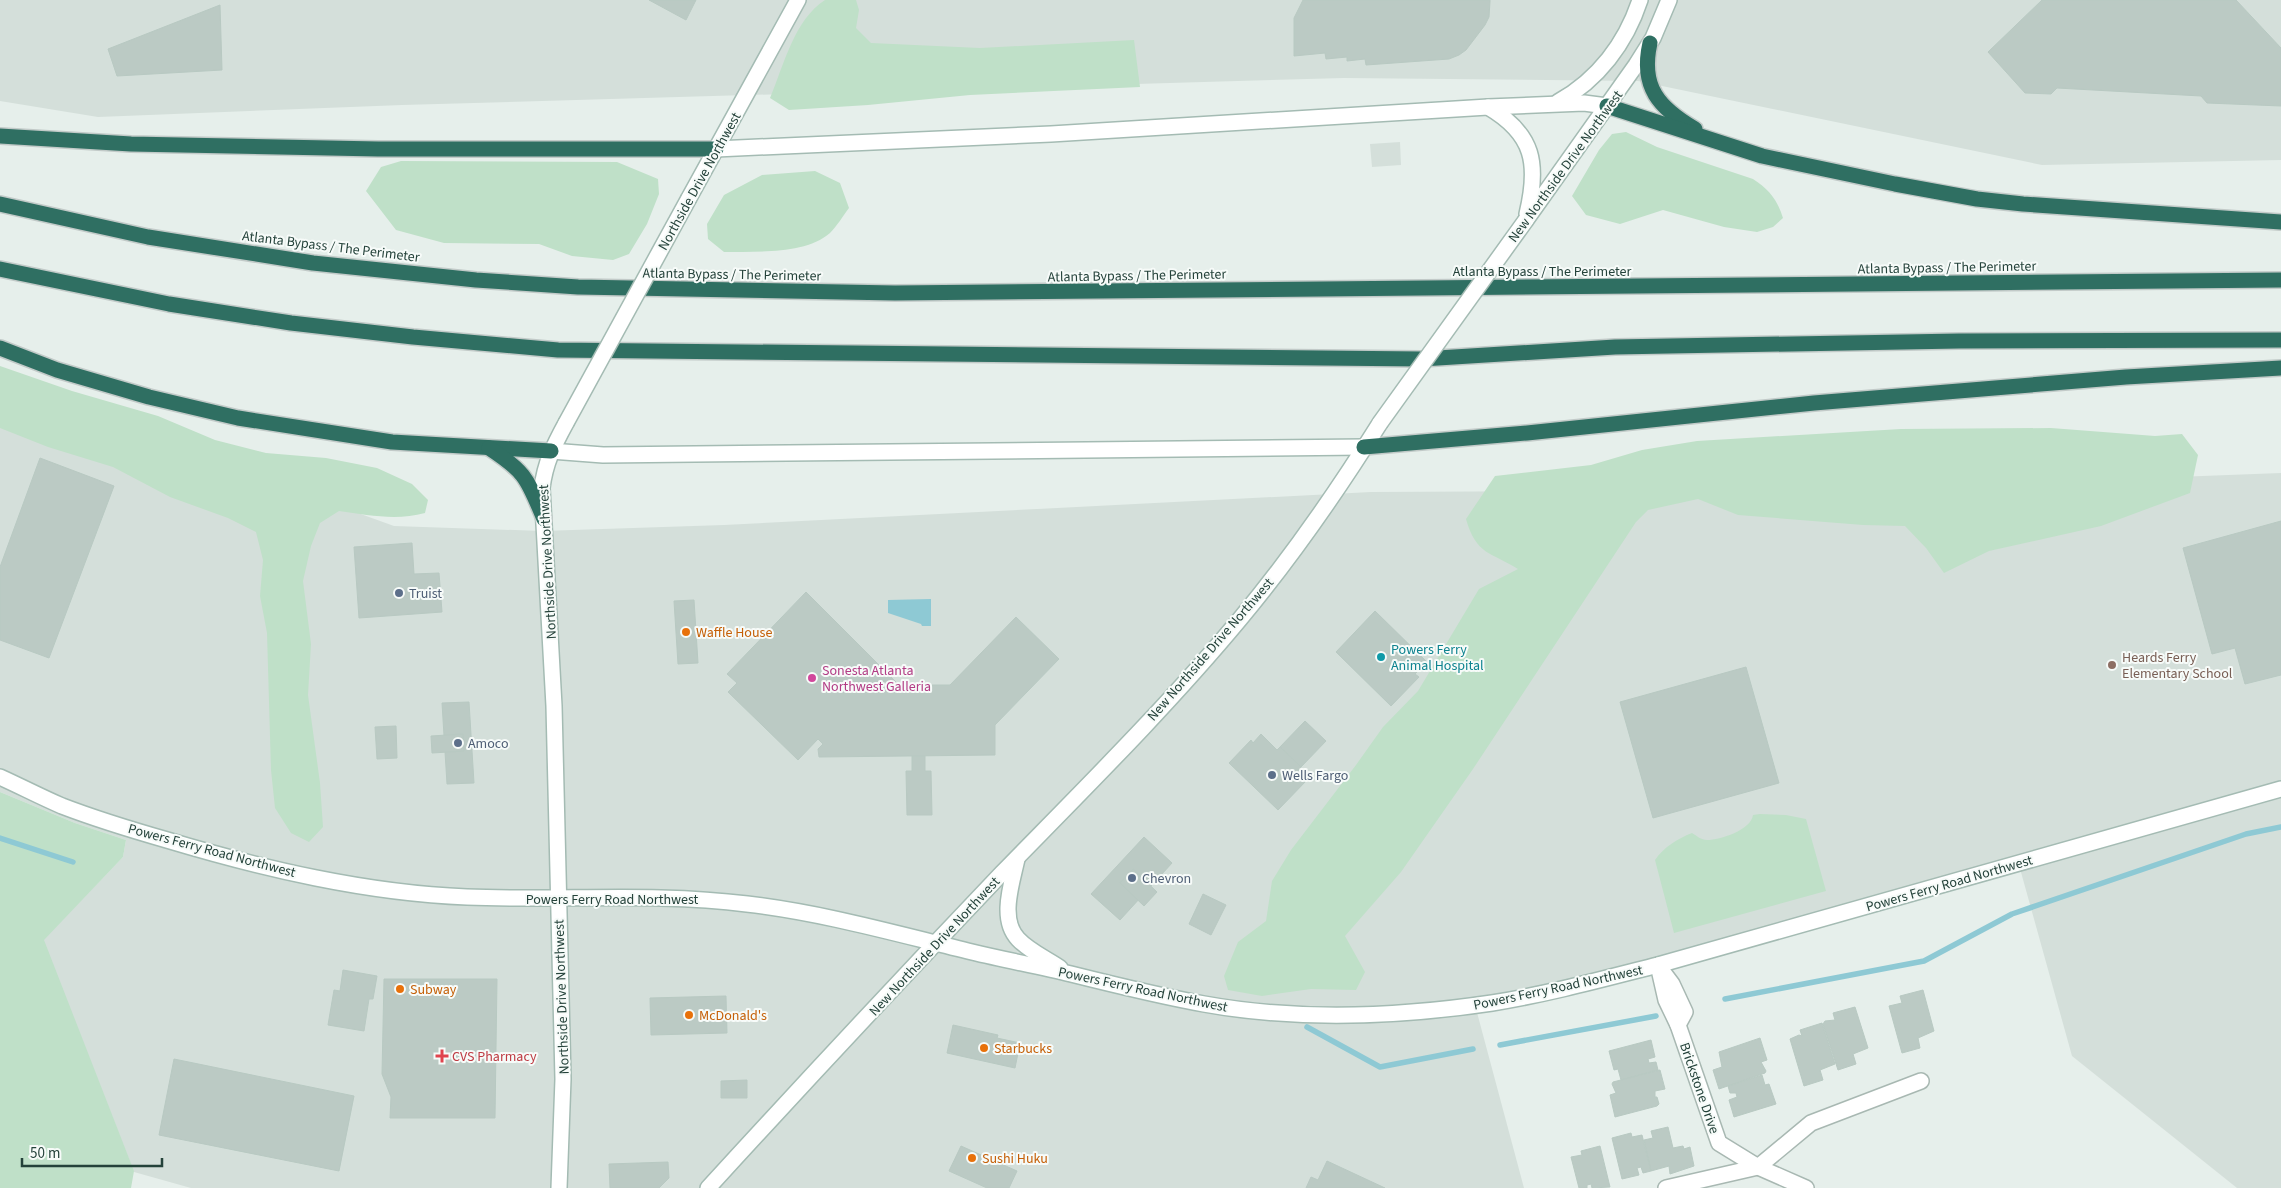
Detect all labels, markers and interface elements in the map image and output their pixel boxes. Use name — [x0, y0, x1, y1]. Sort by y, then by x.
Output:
street label: New Northside Drive Northwest — [1504, 86, 1628, 247]
street label: Northside Drive Northwest — [654, 109, 746, 254]
street label: Atlanta Bypass / The Perimeter — [241, 226, 421, 268]
street label: Atlanta Bypass / The Perimeter — [1858, 256, 2037, 280]
street label: Atlanta Bypass / The Perimeter — [1453, 262, 1631, 282]
street label: Atlanta Bypass / The Perimeter — [643, 263, 822, 287]
street label: Atlanta Bypass / The Perimeter — [1048, 264, 1227, 288]
street label: Northside Drive Northwest — [534, 484, 562, 640]
street label: New Northside Drive Northwest — [1143, 574, 1279, 726]
place label: Truist — [409, 584, 442, 604]
marker: Truist — [393, 587, 405, 599]
place label: Waffle House — [696, 623, 772, 643]
marker: Waffle House — [680, 626, 692, 638]
place label: Powers Ferry Animal Hospital — [1391, 640, 1484, 676]
place label: Heards Ferry Elementary School — [2122, 648, 2233, 684]
marker: Powers Ferry Animal Hospital — [1375, 651, 1387, 663]
marker: Heards Ferry Elementary School — [2106, 659, 2118, 671]
place label: Sonesta Atlanta Northwest Galleria — [822, 661, 931, 697]
marker: Sonesta Atlanta Northwest Galleria — [806, 672, 818, 684]
place label: Amoco — [468, 734, 508, 754]
marker: Amoco — [452, 737, 464, 749]
place label: Wells Fargo — [1282, 766, 1348, 786]
marker: Wells Fargo — [1266, 769, 1278, 781]
street label: Powers Ferry Road Northwest — [126, 819, 298, 883]
street label: Powers Ferry Road Northwest — [1864, 850, 2035, 917]
place label: Chevron — [1142, 869, 1191, 889]
street label: New Northside Drive Northwest — [865, 872, 1005, 1021]
marker: Chevron — [1126, 872, 1138, 884]
street label: Powers Ferry Road Northwest — [526, 890, 699, 910]
street label: Northside Drive Northwest — [549, 919, 575, 1075]
street label: Powers Ferry Road Northwest — [1472, 960, 1645, 1016]
street label: Powers Ferry Road Northwest — [1056, 962, 1230, 1018]
place label: Subway — [410, 980, 457, 1000]
marker: Subway — [394, 983, 406, 995]
place label: McDonald's — [699, 1006, 767, 1026]
marker: McDonald's — [683, 1009, 695, 1021]
place label: Starbucks — [994, 1039, 1052, 1059]
street label: Brickstone Drive — [1674, 1040, 1724, 1137]
marker: Starbucks — [978, 1042, 990, 1054]
place label: CVS Pharmacy — [452, 1047, 537, 1067]
marker: CVS Pharmacy — [436, 1050, 448, 1062]
scale bar — [22, 1136, 162, 1168]
text: 50 m — [30, 1143, 60, 1164]
place label: Sushi Huku — [982, 1149, 1048, 1169]
marker: Sushi Huku — [966, 1152, 978, 1164]

